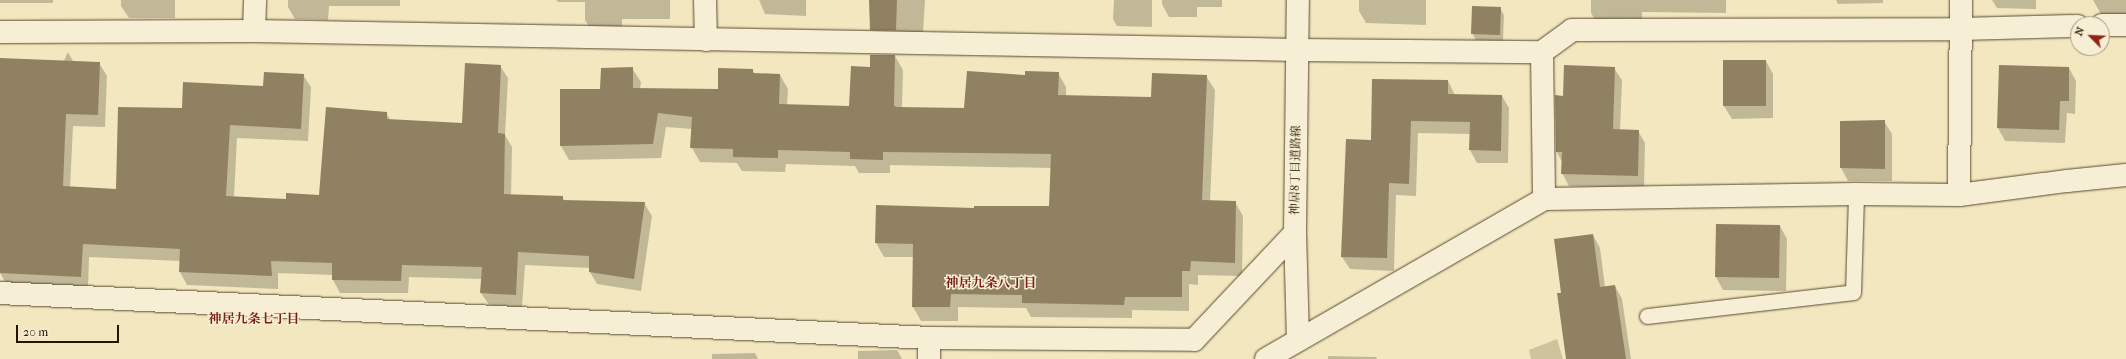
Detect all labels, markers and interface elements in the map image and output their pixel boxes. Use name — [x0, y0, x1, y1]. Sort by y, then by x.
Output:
north arrow — [2070, 16, 2110, 56]
text: N — [2072, 25, 2087, 38]
street label: 神居8丁目道路線 — [1288, 125, 1304, 215]
district label: 神居九条八丁目 — [946, 275, 1036, 291]
district label: 神居九条七丁目 — [209, 311, 299, 327]
scale bar — [18, 317, 121, 343]
text: 20 m — [23, 325, 48, 339]

